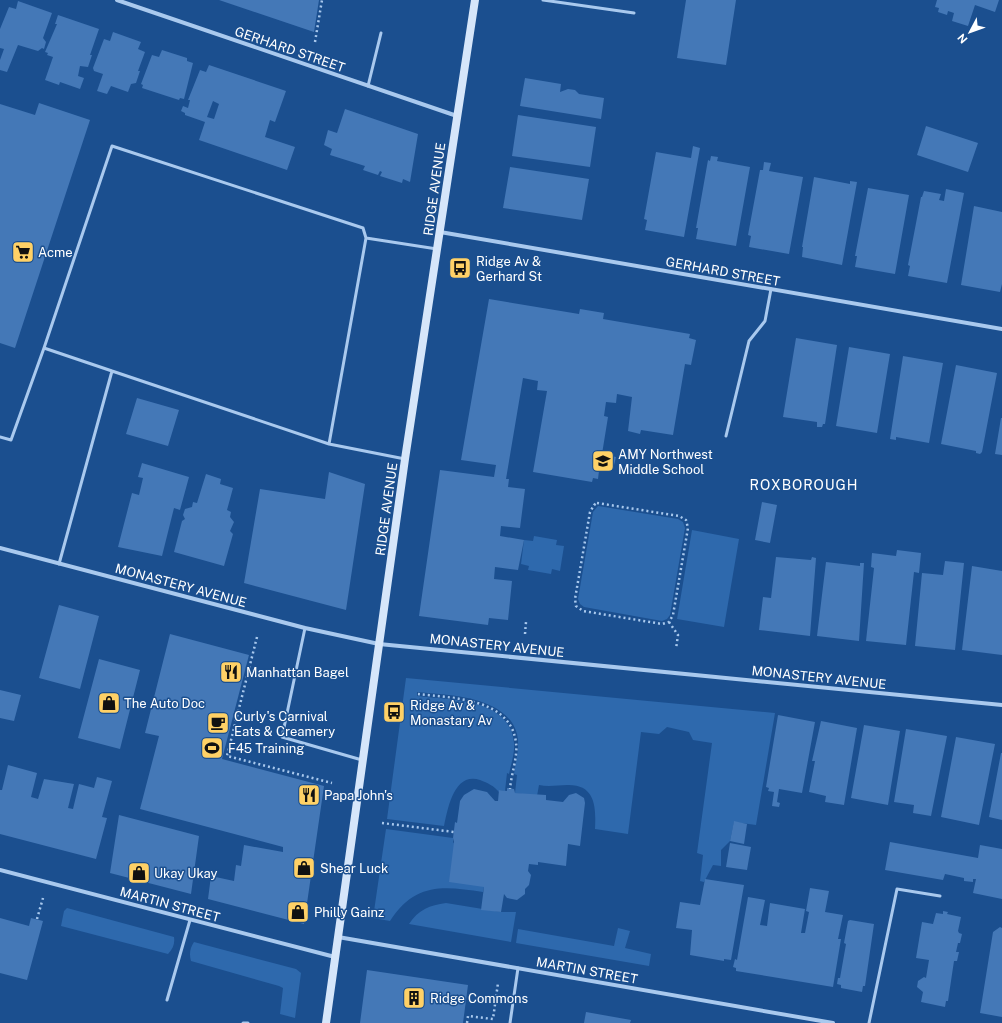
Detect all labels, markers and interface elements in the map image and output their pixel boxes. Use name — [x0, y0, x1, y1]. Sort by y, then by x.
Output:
north arrow — [950, 12, 990, 52]
street label: GERHARD STREET — [233, 24, 347, 76]
text: N — [955, 31, 970, 46]
street label: RIDGE AVENUE — [421, 142, 448, 237]
supermarket icon: Acme — [10, 239, 36, 265]
place label: Acme — [38, 245, 73, 260]
place label: Ridge Av & Gerhard St — [476, 254, 542, 284]
street label: GERHARD STREET — [665, 254, 782, 289]
bus stop icon: Ridge Av & Gerhard St — [447, 255, 473, 281]
place label: AMY Northwest Middle School — [618, 447, 713, 477]
school or university icon: AMY Northwest Middle School — [590, 448, 616, 474]
street label: RIDGE AVENUE — [373, 462, 400, 557]
district label: ROXBOROUGH — [750, 477, 858, 493]
street label: MONASTERY AVENUE — [114, 561, 248, 610]
street label: MONASTERY AVENUE — [429, 631, 565, 660]
restaurant icon: Manhattan Bagel — [218, 659, 244, 685]
street label: MONASTERY AVENUE — [751, 663, 887, 692]
place label: Manhattan Bagel — [246, 665, 349, 680]
shop icon: The Auto Doc — [96, 690, 122, 716]
place label: The Auto Doc — [124, 696, 205, 711]
place label: Ridge Av & Monastary Av — [410, 698, 493, 728]
bus stop icon: Ridge Av & Monastary Av — [381, 699, 407, 725]
place label: Curly's Carnival Eats & Creamery — [234, 709, 335, 739]
cafe icon: Curly's Carnival Eats & Creamery — [205, 710, 231, 736]
sports icon: F45 Training — [199, 735, 225, 761]
place label: F45 Training — [228, 741, 304, 756]
restaurant icon: Papa John's — [296, 782, 322, 808]
place label: Papa John's — [324, 788, 393, 803]
shop icon: Shear Luck — [291, 855, 317, 881]
shop icon: Ukay Ukay — [126, 860, 152, 886]
place label: Shear Luck — [320, 861, 388, 876]
place label: Ukay Ukay — [154, 866, 217, 881]
street label: MARTIN STREET — [118, 884, 222, 925]
shop icon: Philly Gainz — [285, 899, 311, 925]
place label: Philly Gainz — [314, 905, 384, 920]
street label: MARTIN STREET — [535, 954, 639, 987]
building icon: Ridge Commons — [401, 985, 427, 1011]
place label: Ridge Commons — [430, 991, 528, 1006]

